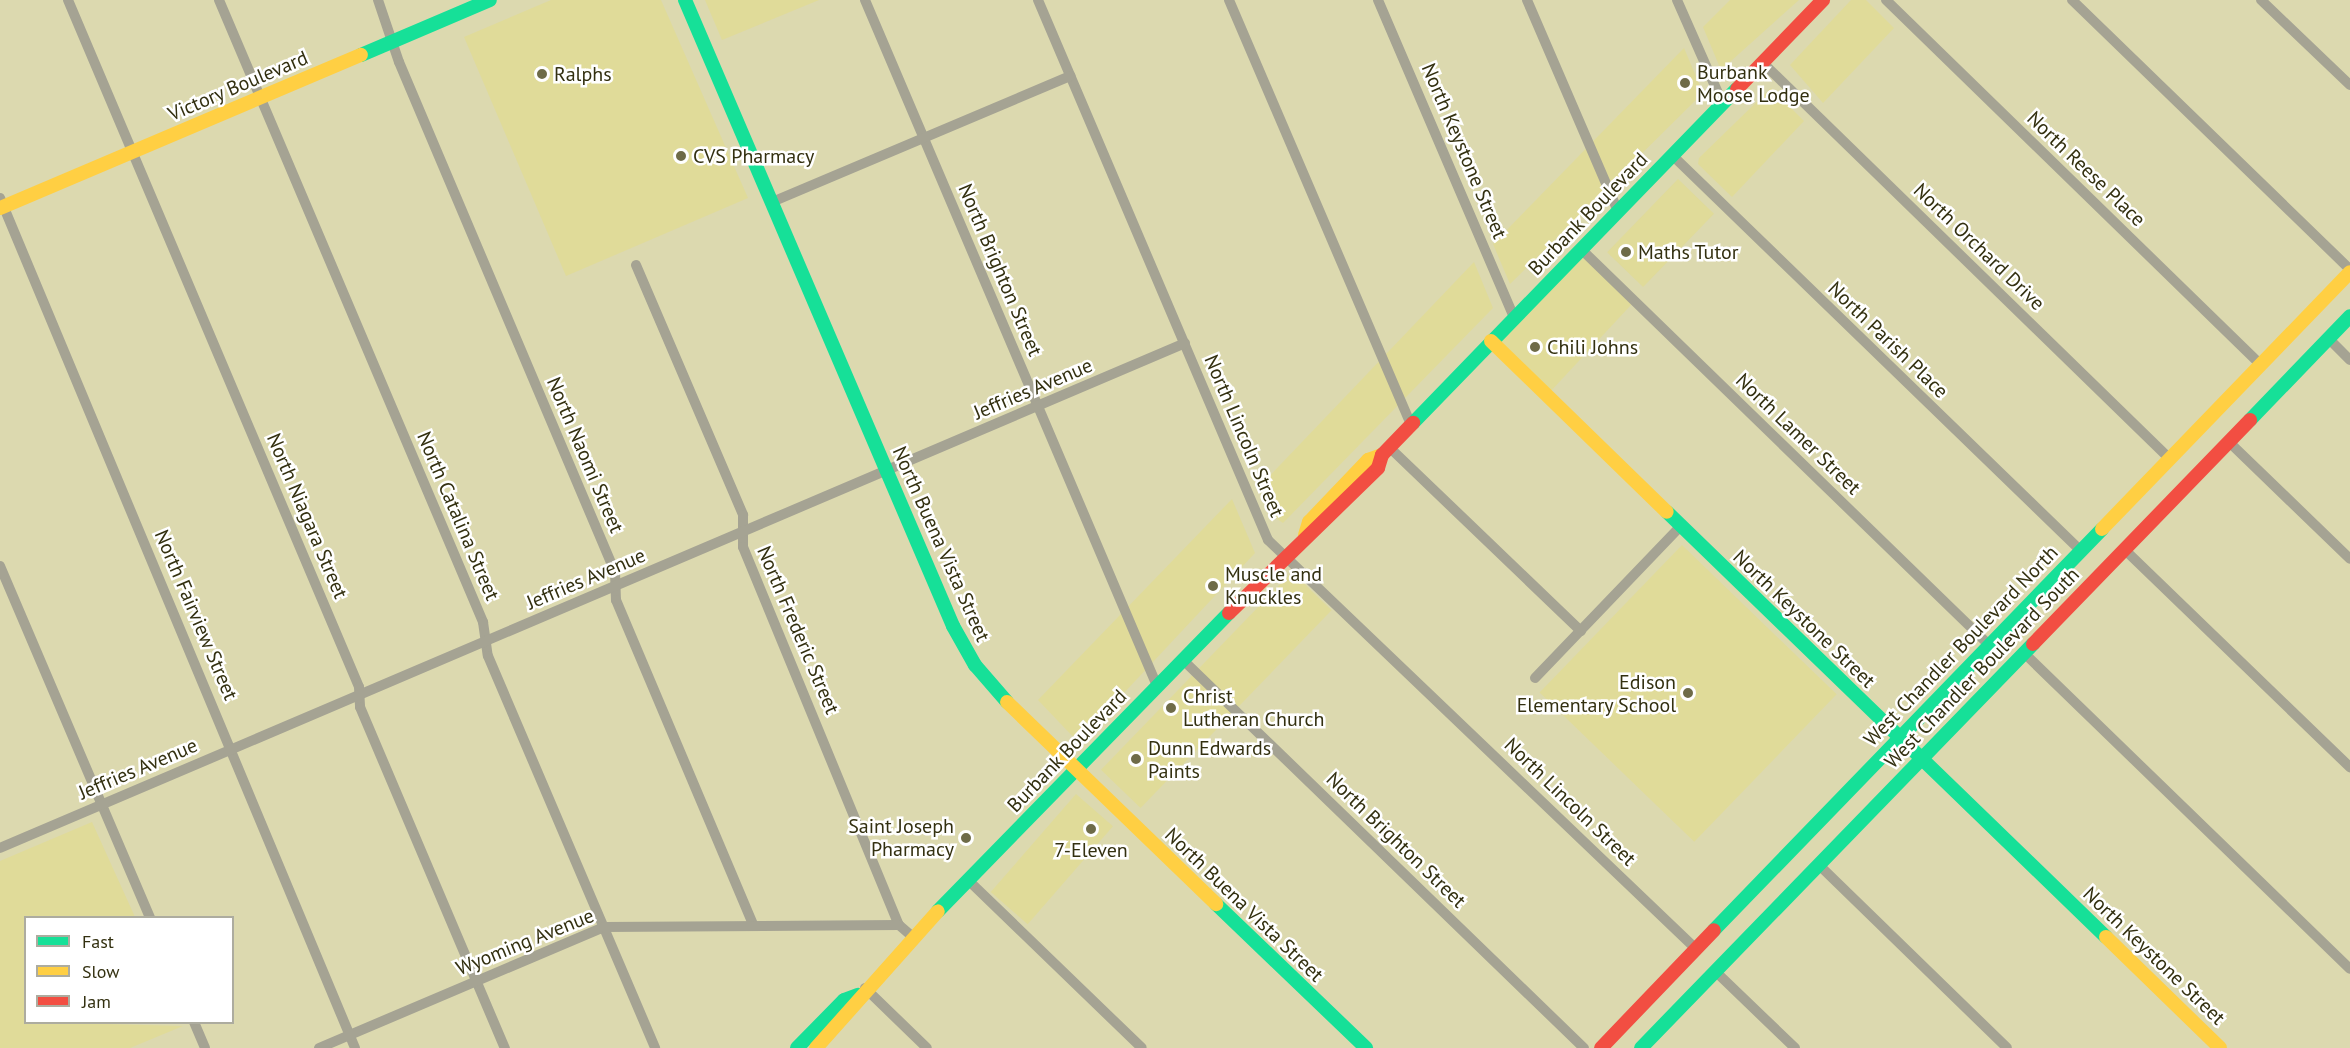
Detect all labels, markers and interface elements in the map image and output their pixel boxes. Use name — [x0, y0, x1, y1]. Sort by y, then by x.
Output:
street label: Victory Boulevard — [164, 46, 312, 126]
street label: North Keystone Street — [1416, 60, 1512, 242]
place label: Burbank Moose Lodge — [1697, 60, 1810, 107]
place label: Ralphs — [554, 62, 612, 86]
marker: Ralphs — [535, 67, 549, 81]
marker: Burbank Moose Lodge — [1678, 76, 1692, 90]
street label: North Reese Place — [2022, 106, 2150, 232]
place label: CVS Pharmacy — [693, 144, 814, 168]
street label: Burbank Boulevard — [1523, 148, 1653, 280]
marker: CVS Pharmacy — [674, 149, 688, 163]
street label: North Orchard Drive — [1909, 178, 2049, 316]
street label: North Brighton Street — [953, 180, 1047, 360]
place label: Maths Tutor — [1638, 240, 1739, 264]
marker: Maths Tutor — [1619, 245, 1633, 259]
street label: North Parish Place — [1823, 277, 1953, 403]
place label: Chili Johns — [1547, 335, 1638, 359]
marker: Chili Johns — [1528, 340, 1542, 354]
street label: North Lincoln Street — [1199, 351, 1289, 521]
street label: Jeffries Avenue — [970, 353, 1096, 425]
street label: North Lamer Street — [1731, 368, 1865, 500]
street label: North Naomi Street — [541, 374, 629, 536]
street label: North Catalina Street — [412, 428, 504, 604]
street label: North Niagara Street — [261, 430, 353, 602]
street label: North Buena Vista Street — [887, 442, 995, 646]
street label: North Fairview Street — [149, 526, 243, 704]
street label: West Chandler Boulevard North — [1859, 541, 2063, 751]
street label: North Frederic Street — [752, 542, 844, 718]
street label: Jeffries Avenue — [523, 543, 649, 615]
street label: North Keystone Street — [1728, 545, 1880, 693]
place label: Muscle and Knuckles — [1225, 562, 1322, 609]
street label: West Chandler Boulevard South — [1880, 563, 2084, 773]
marker: Muscle and Knuckles — [1206, 579, 1220, 593]
place label: Edison Elementary School — [1516, 670, 1676, 717]
place label: Christ Lutheran Church — [1183, 684, 1324, 731]
street label: Burbank Boulevard — [1002, 685, 1132, 817]
marker: Edison Elementary School — [1681, 686, 1695, 700]
marker: Christ Lutheran Church — [1164, 701, 1178, 715]
street label: Jeffries Avenue — [75, 733, 201, 805]
street label: North Lincoln Street — [1499, 733, 1641, 871]
place label: Dunn Edwards Paints — [1148, 736, 1271, 783]
marker: Dunn Edwards Paints — [1129, 752, 1143, 766]
street label: North Brighton Street — [1321, 767, 1471, 913]
place label: Saint Joseph Pharmacy — [848, 814, 954, 861]
marker: 7-Eleven — [1084, 822, 1098, 836]
street label: North Buena Vista Street — [1160, 823, 1328, 987]
marker: Saint Joseph Pharmacy — [959, 831, 973, 845]
place label: 7-Eleven — [1054, 838, 1128, 862]
street label: North Keystone Street — [2078, 882, 2230, 1030]
street label: Wyoming Avenue — [452, 903, 598, 981]
legend — [24, 916, 234, 1024]
text: Fast — [82, 930, 114, 953]
text: Slow — [82, 960, 120, 983]
text: Jam — [82, 990, 111, 1013]

